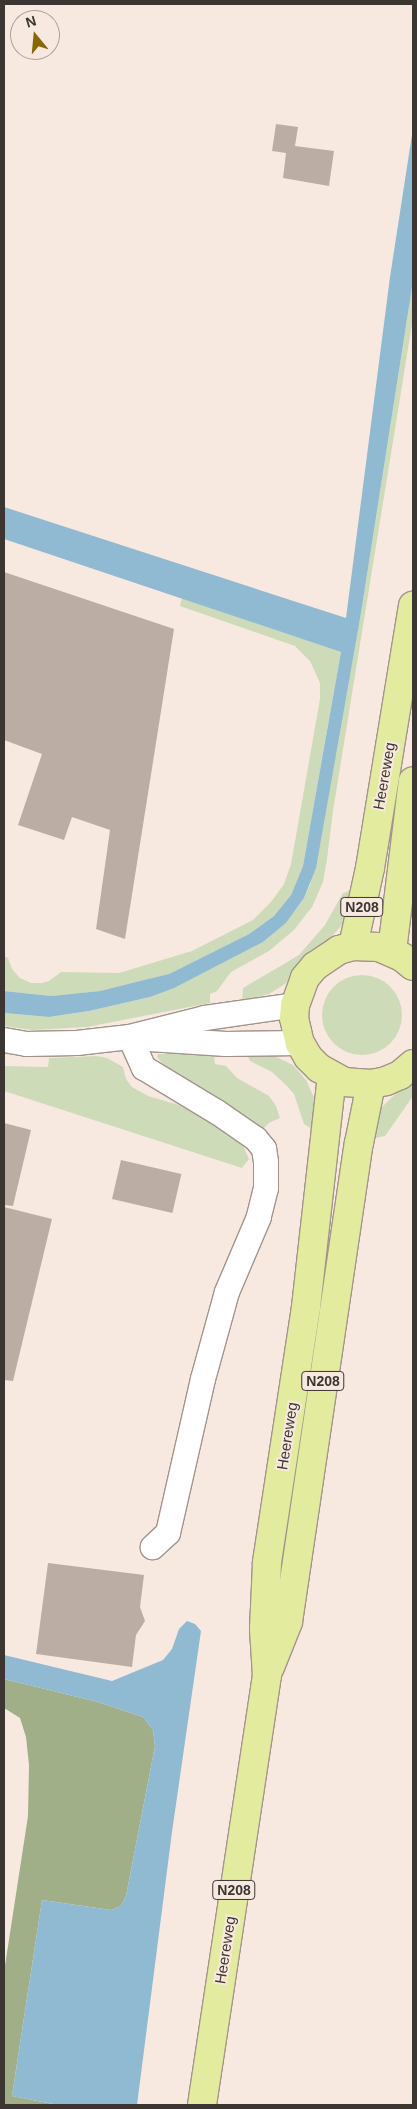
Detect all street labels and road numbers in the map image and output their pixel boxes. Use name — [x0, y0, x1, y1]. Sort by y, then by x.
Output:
street label: Heereweg — [369, 741, 399, 811]
road number: N208 — [340, 896, 384, 919]
road number: N208 — [300, 1370, 346, 1392]
street label: Heereweg — [273, 1401, 301, 1471]
road number: N208 — [212, 1878, 256, 1902]
street label: Heereweg — [211, 1915, 239, 1985]

